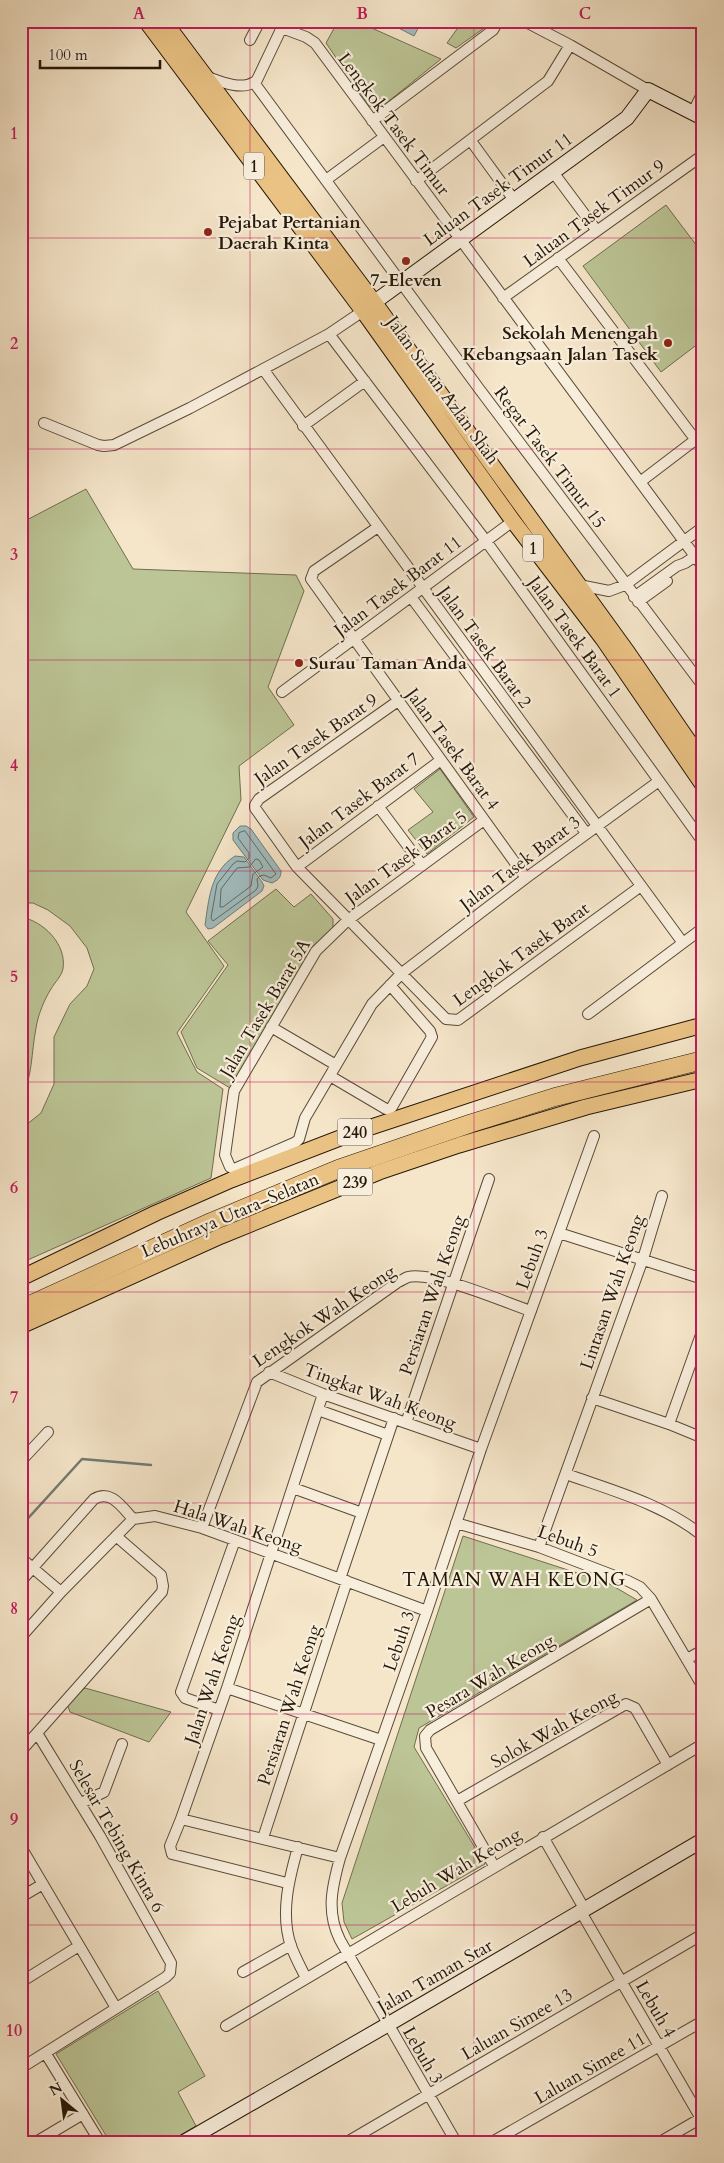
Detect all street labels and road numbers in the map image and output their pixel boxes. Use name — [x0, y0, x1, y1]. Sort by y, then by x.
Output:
street label: Lengkok Tasek Timur — [332, 48, 456, 201]
street label: Laluan Tasek Timur 11 — [419, 127, 578, 252]
road number: 1 — [244, 153, 264, 180]
street label: Laluan Tasek Timur 9 — [518, 153, 670, 273]
street label: Jalan Sultan Azlan Shah — [378, 308, 505, 470]
street label: Regat Tasek Timur 15 — [488, 381, 611, 533]
street label: Jalan Tasek Barat 11 — [327, 530, 467, 645]
road number: 1 — [523, 534, 543, 562]
street label: Jalan Tasek Barat 1 — [520, 569, 627, 703]
street label: Jalan Tasek Barat 2 — [430, 579, 537, 713]
street label: Jalan Tasek Barat 4 — [398, 681, 505, 815]
street label: Jalan Tasek Barat 9 — [247, 688, 383, 793]
street label: Jalan Tasek Barat 7 — [291, 747, 425, 856]
street label: Jalan Tasek Barat 5 — [338, 805, 472, 912]
street label: Jalan Tasek Barat 3 — [452, 810, 586, 919]
street label: Lengkok Tasek Barat — [448, 896, 595, 1012]
street label: Jalan Tasek Barat 5A — [213, 934, 317, 1085]
road number: 240 — [338, 1118, 372, 1146]
street label: Lebuhraya Utara–Selatan — [138, 1166, 324, 1264]
road number: 239 — [338, 1168, 372, 1196]
street label: Lintasan Wah Keong — [574, 1210, 651, 1373]
street label: Persiaran Wah Keong — [393, 1211, 472, 1378]
street label: Lebuh 3 — [510, 1226, 555, 1293]
street label: Lengkok Wah Keong — [248, 1259, 401, 1374]
street label: Tingkat Wah Keong — [300, 1357, 460, 1436]
street label: Hala Wah Keong — [170, 1494, 306, 1559]
street label: Lebuh 5 — [534, 1519, 601, 1564]
street label: Lebuh 3 — [377, 1608, 421, 1675]
street label: Jalan Wah Keong — [178, 1610, 247, 1750]
street label: Persiaran Wah Keong — [252, 1621, 328, 1789]
street label: Pesara Wah Keong — [421, 1628, 560, 1725]
street label: Solok Wah Keong — [486, 1684, 623, 1775]
street label: Selesar Tebing Kinta 6 — [63, 1755, 171, 1917]
street label: Lebuh Wah Keong — [387, 1821, 527, 1919]
street label: Jalan Taman Star — [370, 1933, 498, 2021]
street label: Lebuh 4 — [629, 1976, 682, 2043]
street label: Laluan Simee 13 — [457, 1982, 578, 2066]
street label: Lebuh 3 — [396, 2022, 449, 2089]
street label: Laluan Simee 11 — [530, 2026, 651, 2110]

